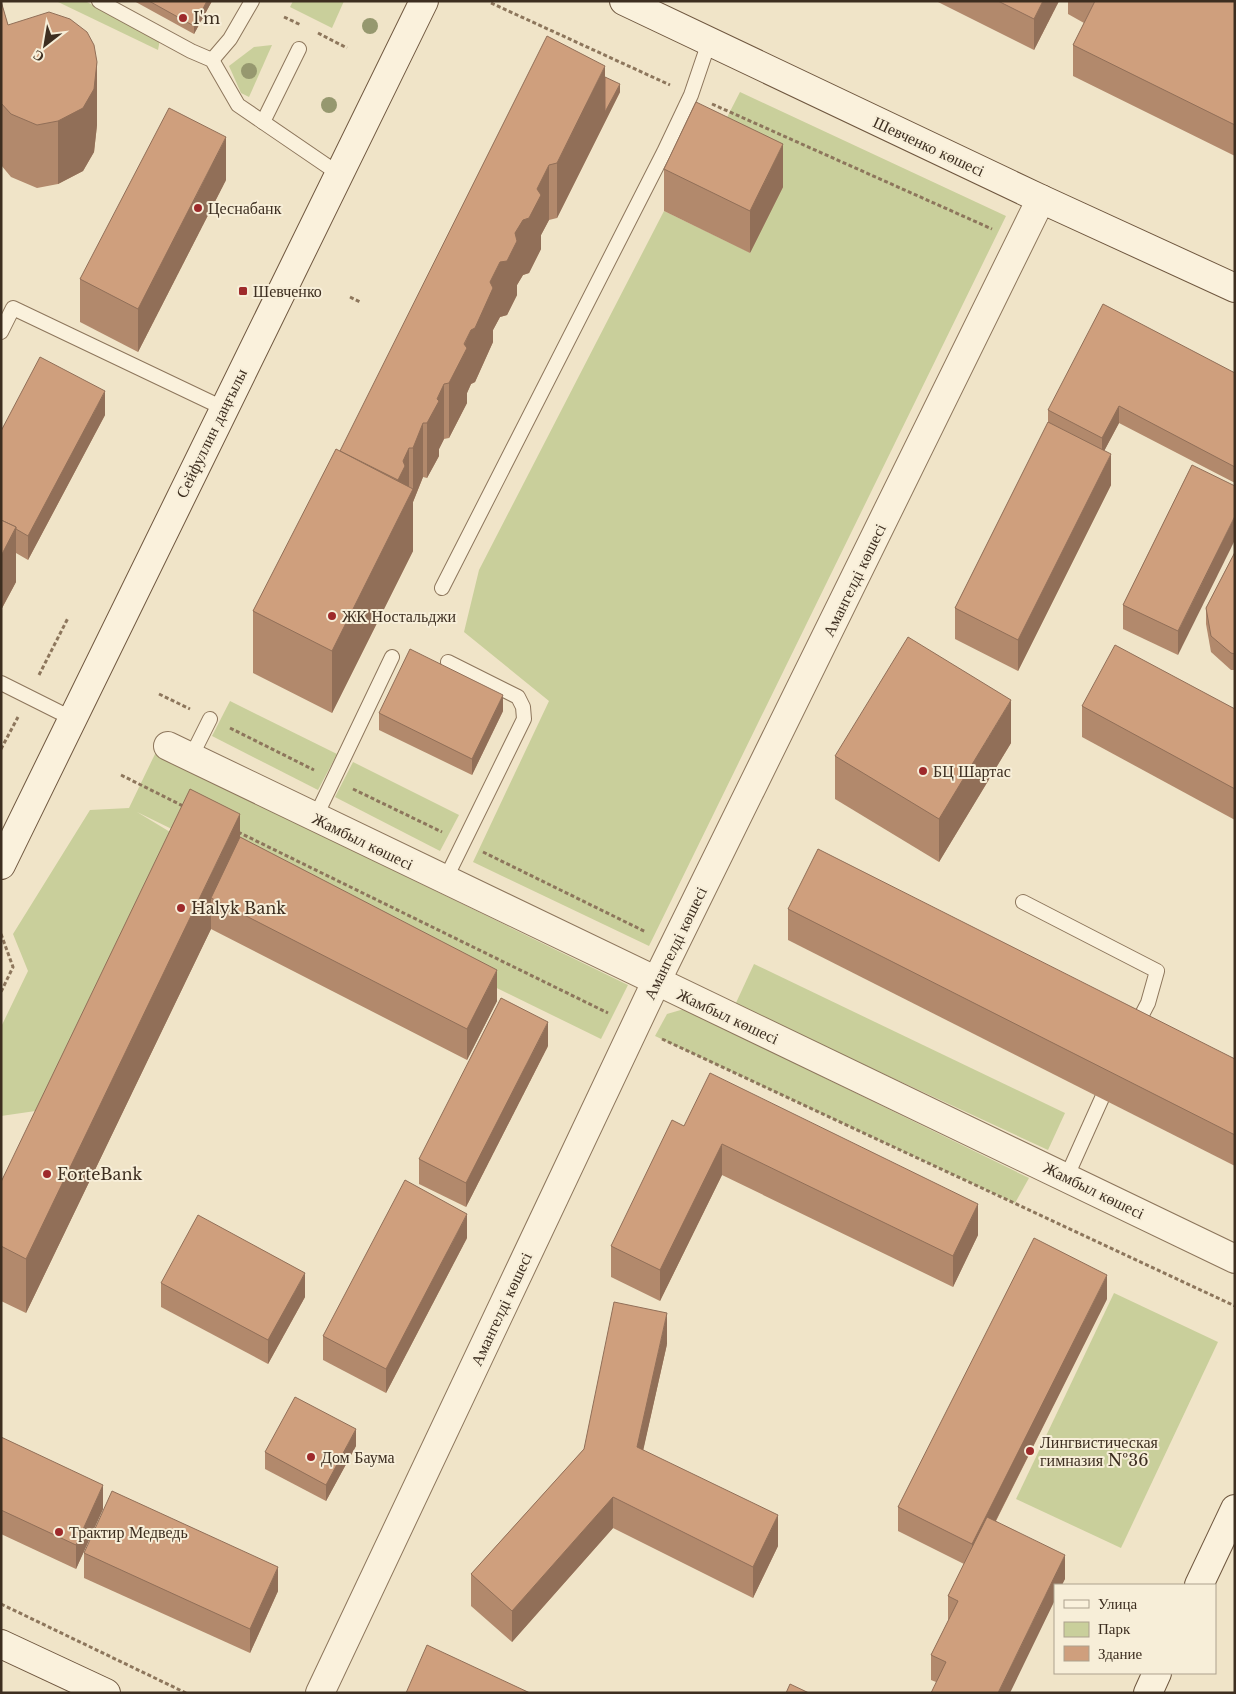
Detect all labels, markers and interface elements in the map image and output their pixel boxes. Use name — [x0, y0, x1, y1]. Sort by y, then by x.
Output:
place label: I'm — [193, 8, 220, 28]
marker: I'm — [177, 12, 189, 24]
north arrow — [20, 20, 70, 70]
text: С — [29, 46, 47, 66]
street label: Шевченко көшесі — [870, 111, 988, 181]
place label: Цеснабанк — [208, 198, 282, 218]
marker: Цеснабанк — [192, 202, 204, 214]
place label: Шевченко — [253, 281, 322, 301]
marker: Шевченко — [237, 285, 249, 297]
street label: Сейфуллин даңғылы — [171, 365, 251, 501]
street label: Амангелді көшесі — [818, 520, 890, 640]
place label: ЖК Ностальджи — [342, 606, 457, 626]
marker: ЖК Ностальджи — [326, 610, 338, 622]
place label: БЦ Шартас — [933, 761, 1011, 781]
marker: БЦ Шартас — [917, 765, 929, 777]
street label: Жамбыл көшесі — [309, 808, 417, 874]
street label: Амангелді көшесі — [639, 883, 711, 1003]
place label: Halyk Bank — [191, 898, 286, 918]
marker: Halyk Bank — [175, 902, 187, 914]
street label: Жамбыл көшесі — [674, 984, 782, 1048]
street label: Жамбыл көшесі — [1040, 1157, 1148, 1223]
place label: ForteBank — [57, 1164, 142, 1184]
marker: ForteBank — [41, 1168, 53, 1180]
street label: Амангелді көшесі — [466, 1249, 536, 1369]
place label: Лингвистическая гимназия №36 — [1040, 1432, 1159, 1470]
marker: Лингвистическая гимназия №36 — [1024, 1445, 1036, 1457]
place label: Дом Баума — [321, 1447, 395, 1467]
marker: Дом Баума — [305, 1451, 317, 1463]
place label: Трактир Медведь — [69, 1522, 188, 1542]
marker: Трактир Медведь — [53, 1526, 65, 1538]
legend — [1054, 1584, 1216, 1674]
text: Улица — [1098, 1594, 1137, 1613]
text: Парк — [1098, 1619, 1131, 1638]
text: Здание — [1098, 1644, 1142, 1663]

